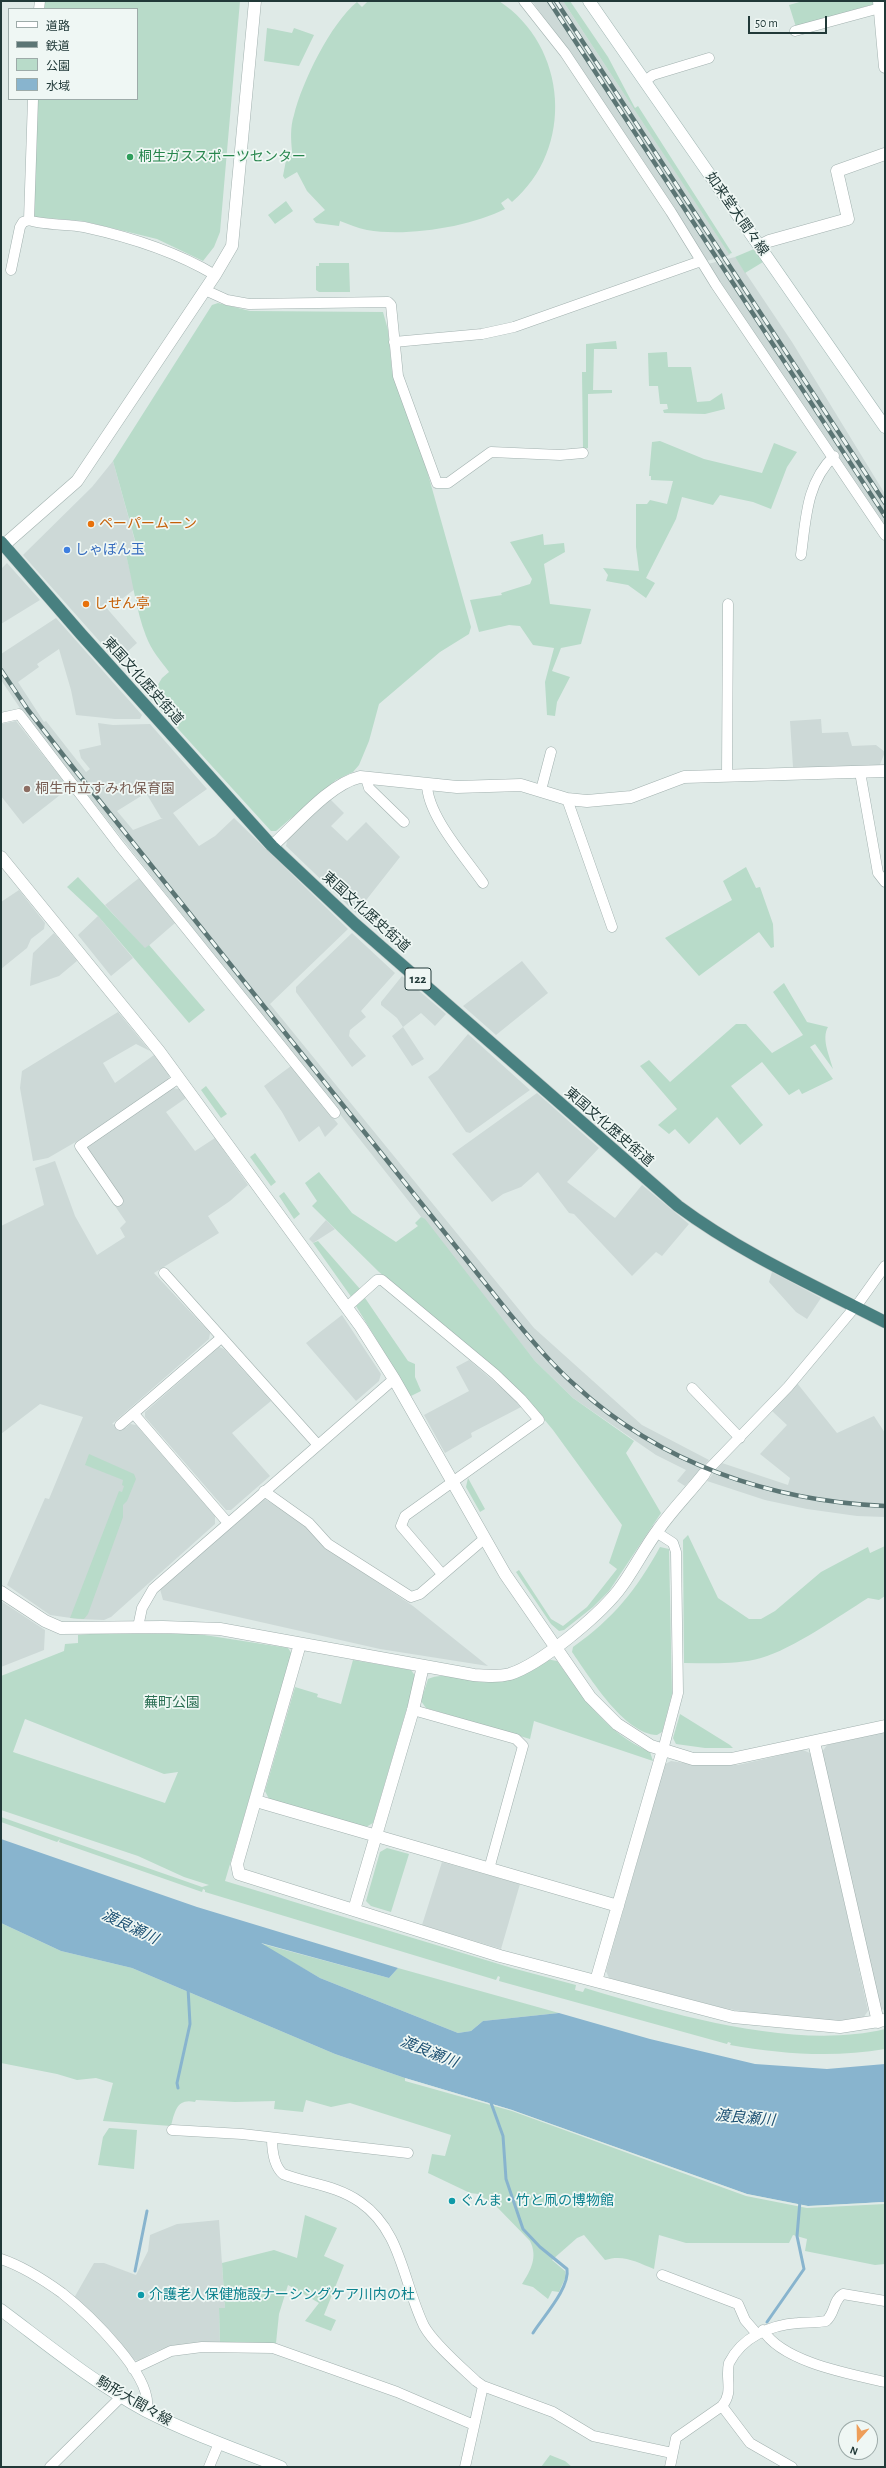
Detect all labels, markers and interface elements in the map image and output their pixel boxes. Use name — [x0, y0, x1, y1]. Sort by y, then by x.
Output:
legend — [8, 8, 138, 100]
scale bar — [750, 8, 829, 34]
text: 50 m — [755, 17, 778, 29]
text: 道路 — [46, 20, 70, 32]
text: 鉄道 — [46, 40, 70, 52]
text: 公園 — [46, 60, 70, 72]
text: 水域 — [46, 80, 70, 92]
place label: 桐生ガススポーツセンター — [138, 149, 306, 165]
marker: 桐生ガススポーツセンター — [125, 152, 135, 162]
street label: 如来堂大間々線 — [702, 169, 772, 259]
place label: ペーパームーン — [99, 516, 197, 532]
marker: ペーパームーン — [86, 519, 96, 529]
place label: しゃぼん玉 — [75, 542, 145, 558]
marker: しゃぼん玉 — [62, 545, 72, 555]
place label: しせん亭 — [94, 596, 150, 612]
marker: しせん亭 — [81, 599, 91, 609]
street label: 東国文化歴史街道 — [99, 634, 187, 728]
place label: 桐生市立すみれ保育園 — [35, 781, 175, 797]
marker: 桐生市立すみれ保育園 — [22, 784, 32, 794]
street label: 東国文化歴史街道 — [319, 868, 413, 956]
road number: 122 — [405, 968, 431, 990]
street label: 東国文化歴史街道 — [561, 1084, 657, 1170]
park label: 蕪町公園 — [144, 1695, 200, 1711]
water label: 渡良瀬川 — [99, 1906, 161, 1948]
water label: 渡良瀬川 — [398, 2032, 460, 2072]
water label: 渡良瀬川 — [714, 2106, 776, 2130]
place label: ぐんま・竹と凧の博物館 — [460, 2193, 614, 2209]
marker: ぐんま・竹と凧の博物館 — [447, 2196, 457, 2206]
place label: 介護老人保健施設ナーシングケア川内の杜 — [149, 2287, 415, 2303]
marker: 介護老人保健施設ナーシングケア川内の杜 — [136, 2290, 146, 2300]
street label: 駒形大間々線 — [93, 2373, 175, 2429]
north arrow — [838, 2420, 878, 2460]
text: N — [849, 2444, 860, 2457]

